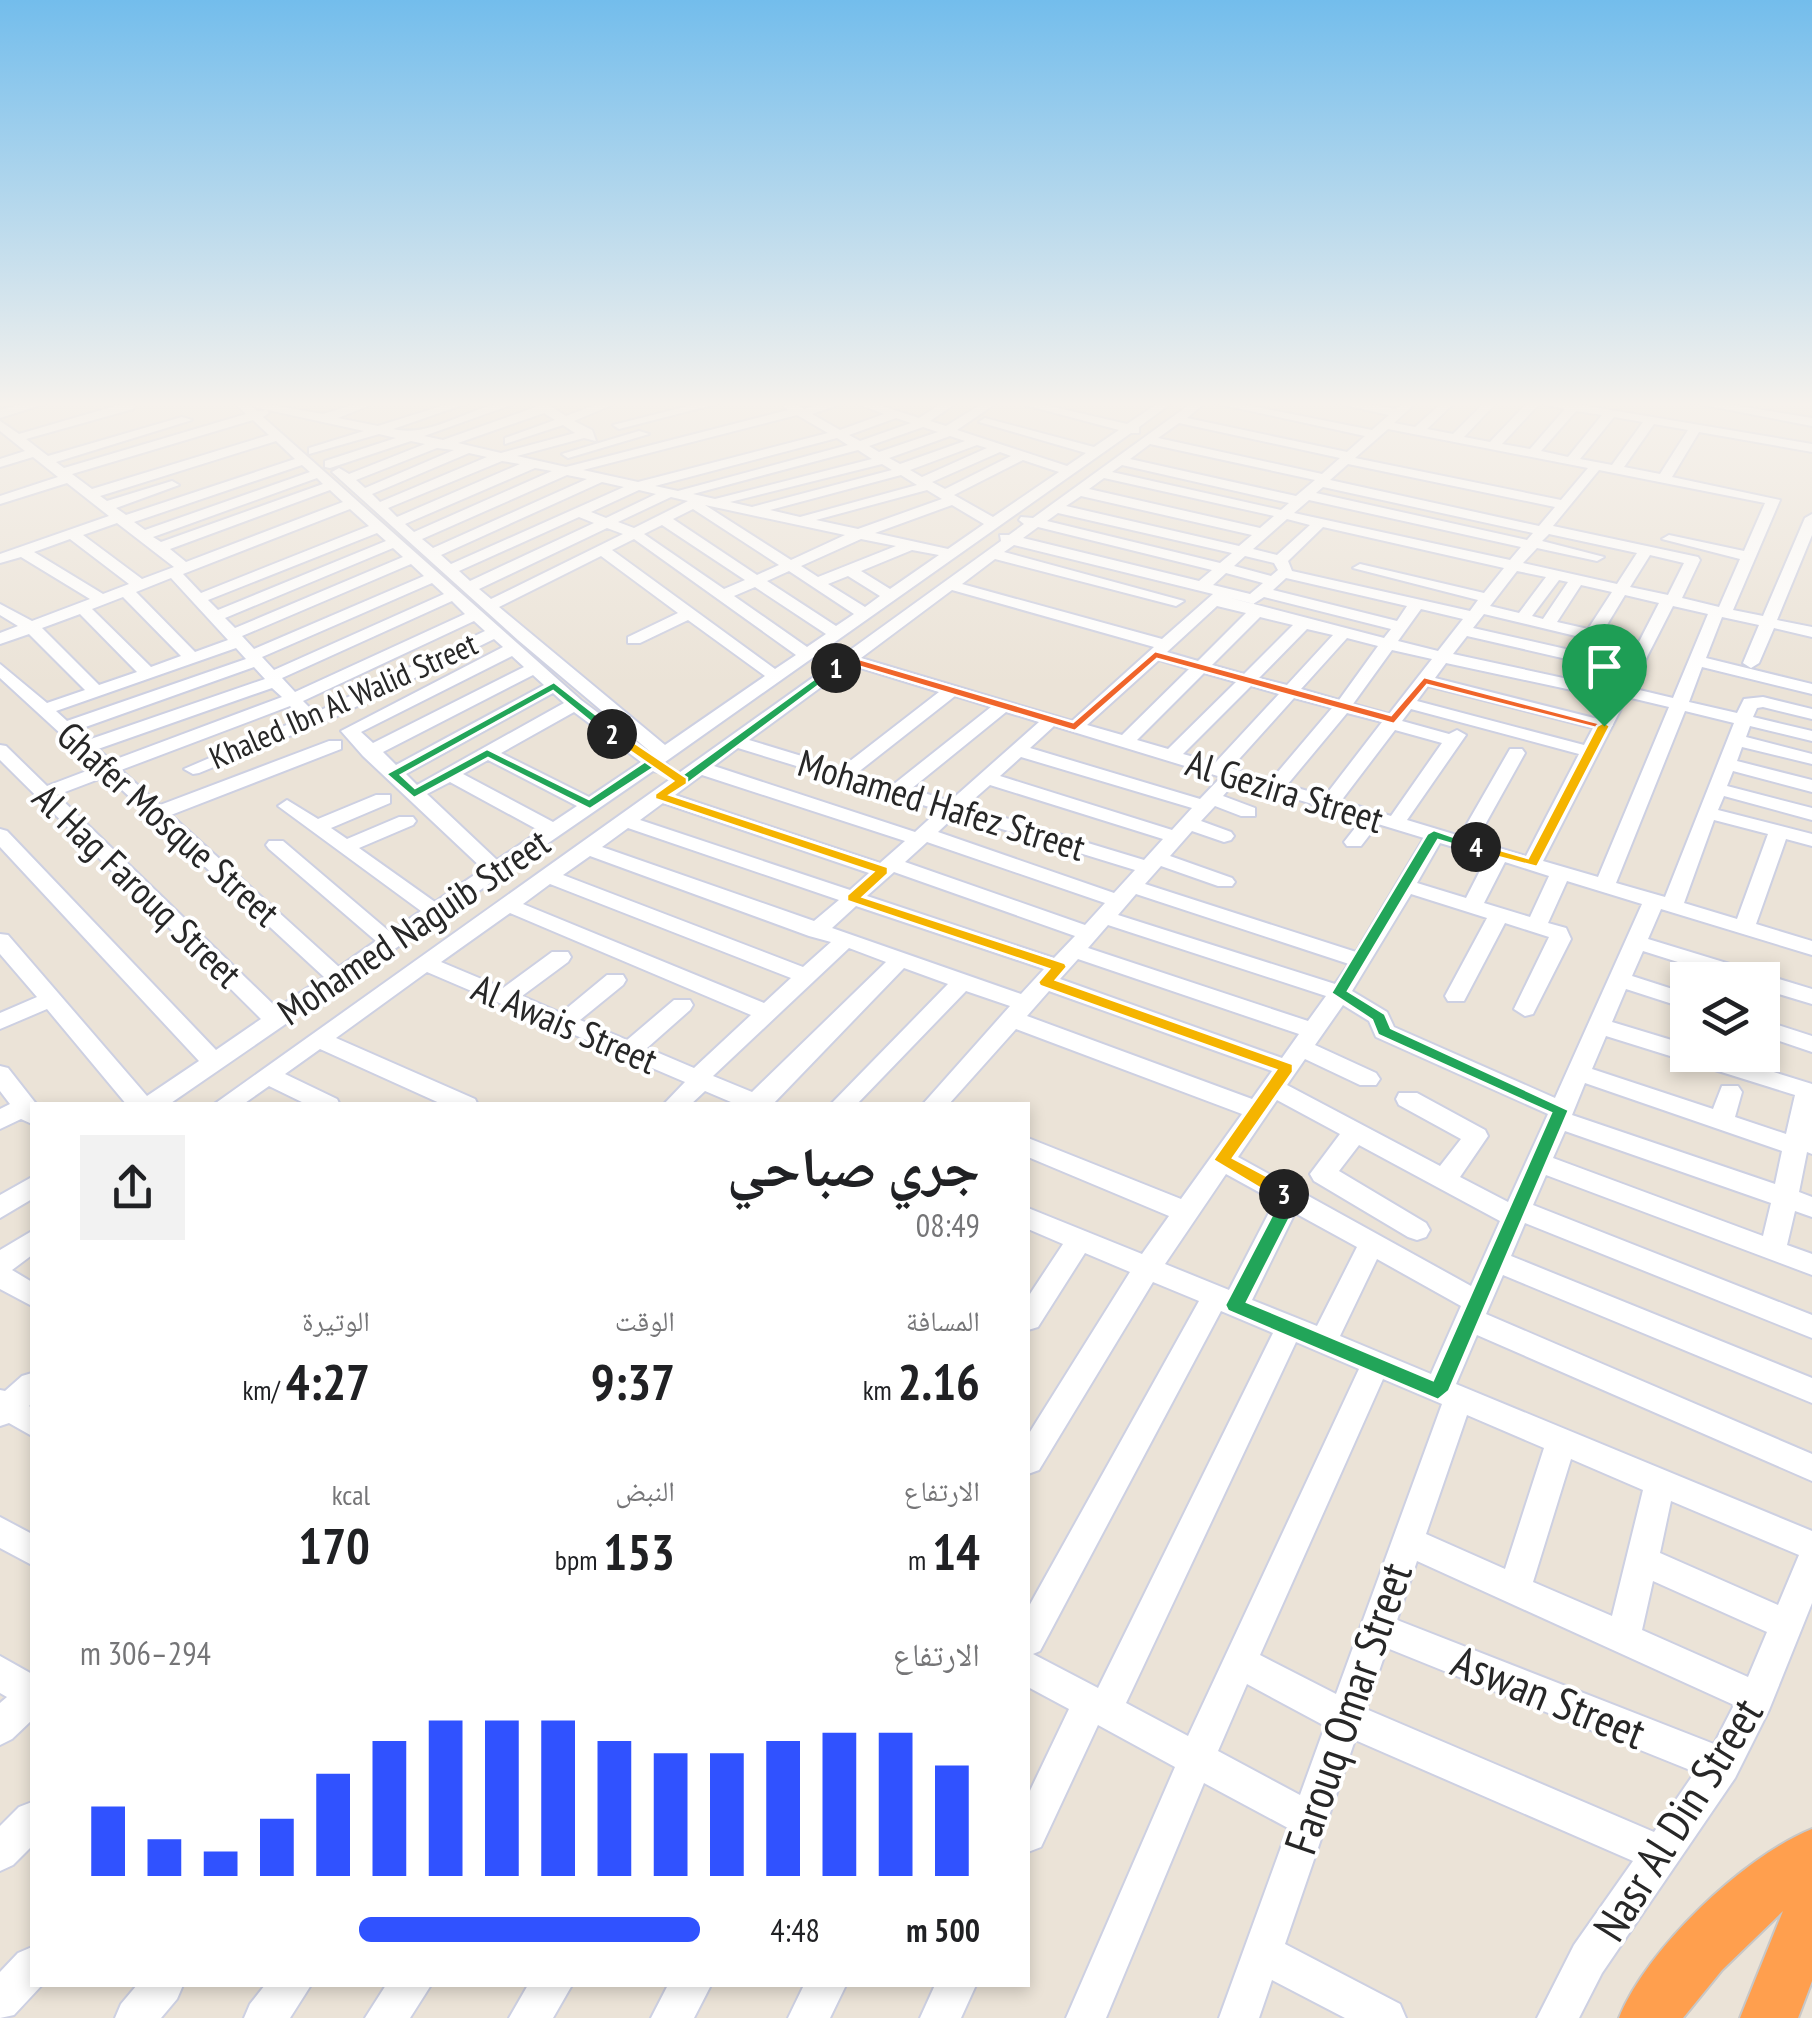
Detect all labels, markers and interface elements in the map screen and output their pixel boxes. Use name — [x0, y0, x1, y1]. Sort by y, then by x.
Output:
street label: Khaled Ibn Al Walid Street — [203, 622, 484, 778]
pin — [1562, 624, 1647, 727]
icon: arrive — [1577, 639, 1632, 694]
pin: 1 — [811, 643, 861, 693]
text: 1 — [829, 649, 843, 686]
pin: 2 — [587, 709, 637, 759]
street label: Ghafer Mosque Street — [47, 710, 291, 936]
text: 2 — [605, 715, 619, 752]
street label: Mohamed Hafez Street — [793, 737, 1092, 871]
street label: Al Gezira Street — [1181, 737, 1390, 843]
street label: Al Hag Farouq Street — [23, 773, 253, 998]
street label: Mohamed Naguib Street — [268, 817, 559, 1035]
pin: 4 — [1451, 822, 1501, 872]
text: 4 — [1469, 828, 1483, 865]
street label: Al Awais Street — [465, 962, 666, 1084]
map controls — [1670, 962, 1780, 1072]
button: layers — [1670, 962, 1780, 1072]
text: جري صباحي — [727, 1131, 980, 1202]
button: share — [80, 1135, 185, 1240]
pin: 3 — [1259, 1169, 1309, 1219]
text: 3 — [1277, 1175, 1291, 1212]
text: 08:49 — [916, 1204, 980, 1246]
text: الوتيرة — [302, 1302, 370, 1339]
text: الوقت — [615, 1302, 675, 1339]
text: المسافة — [906, 1302, 980, 1339]
text: 4:27 — [286, 1349, 370, 1414]
text: 9:37 — [591, 1349, 675, 1414]
text: 2.16 — [898, 1349, 980, 1414]
text: /km — [242, 1371, 286, 1408]
text: km — [863, 1371, 898, 1408]
text: النبض — [615, 1472, 675, 1509]
text: الارتفاع — [904, 1472, 980, 1509]
text: kcal — [332, 1476, 370, 1513]
text: 170 — [298, 1513, 370, 1578]
text: 153 — [603, 1519, 675, 1584]
text: 14 — [932, 1519, 980, 1584]
text: bpm — [555, 1541, 603, 1578]
text: m — [908, 1541, 932, 1578]
street label: Farouq Omar Street — [1270, 1554, 1424, 1861]
street label: Aswan Street — [1444, 1631, 1655, 1761]
text: 294–306 m — [80, 1632, 211, 1674]
text: الارتفاع — [893, 1633, 980, 1675]
street label: Nasr Al Din Street — [1579, 1686, 1775, 1951]
text: 4:48 — [770, 1909, 820, 1951]
text: 500 m — [906, 1909, 980, 1951]

